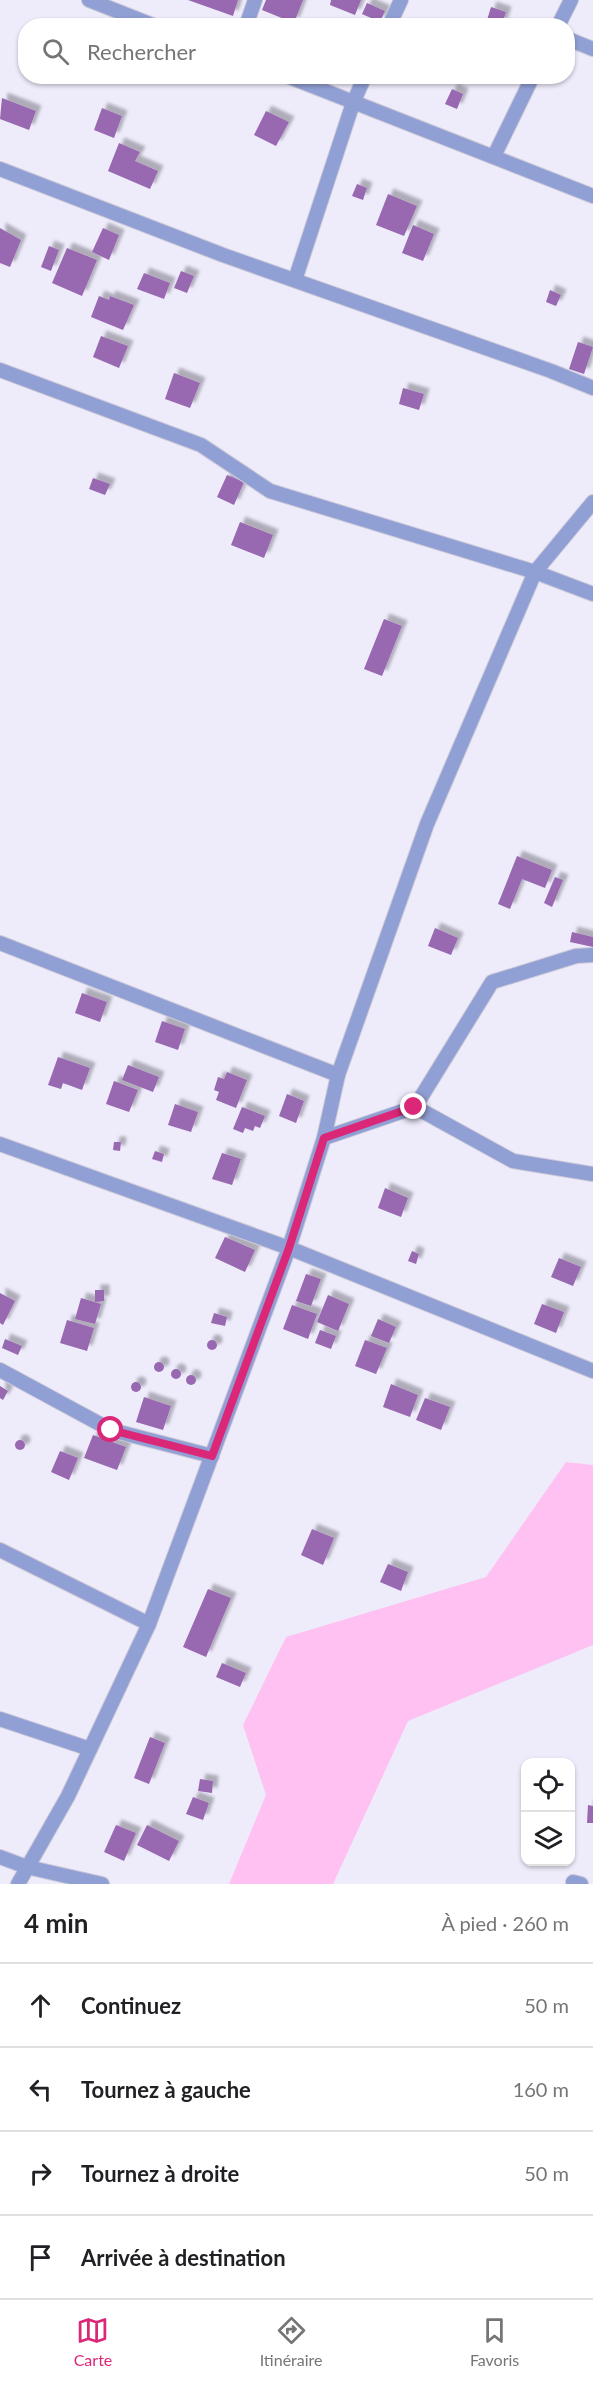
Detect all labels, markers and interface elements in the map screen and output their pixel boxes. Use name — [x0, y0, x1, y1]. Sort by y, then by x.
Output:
search box — [18, 18, 575, 84]
icon: search — [39, 35, 72, 68]
text: Rechercher — [87, 38, 196, 65]
route end — [400, 1093, 426, 1119]
route start — [97, 1416, 123, 1442]
map controls — [521, 1758, 575, 1866]
button: locate — [521, 1758, 575, 1812]
button: layers — [521, 1812, 575, 1866]
text: 4 min — [24, 1907, 88, 1939]
text: À pied · 260 m — [441, 1911, 569, 1935]
icon: ahead — [24, 1989, 57, 2022]
text: Continuez — [81, 1992, 181, 2019]
text: 50 m — [524, 1993, 569, 2017]
icon: left — [24, 2073, 57, 2106]
text: Tournez à gauche — [81, 2076, 251, 2103]
text: 160 m — [513, 2077, 569, 2101]
icon: right — [24, 2157, 57, 2190]
text: Tournez à droite — [81, 2160, 239, 2187]
text: 50 m — [524, 2161, 569, 2185]
icon: arrive — [24, 2241, 57, 2274]
text: Arrivée à destination — [81, 2244, 286, 2271]
tab: Carte — [74, 2314, 112, 2369]
tab: Itinéraire — [260, 2314, 323, 2369]
tab: Favoris — [470, 2314, 519, 2369]

